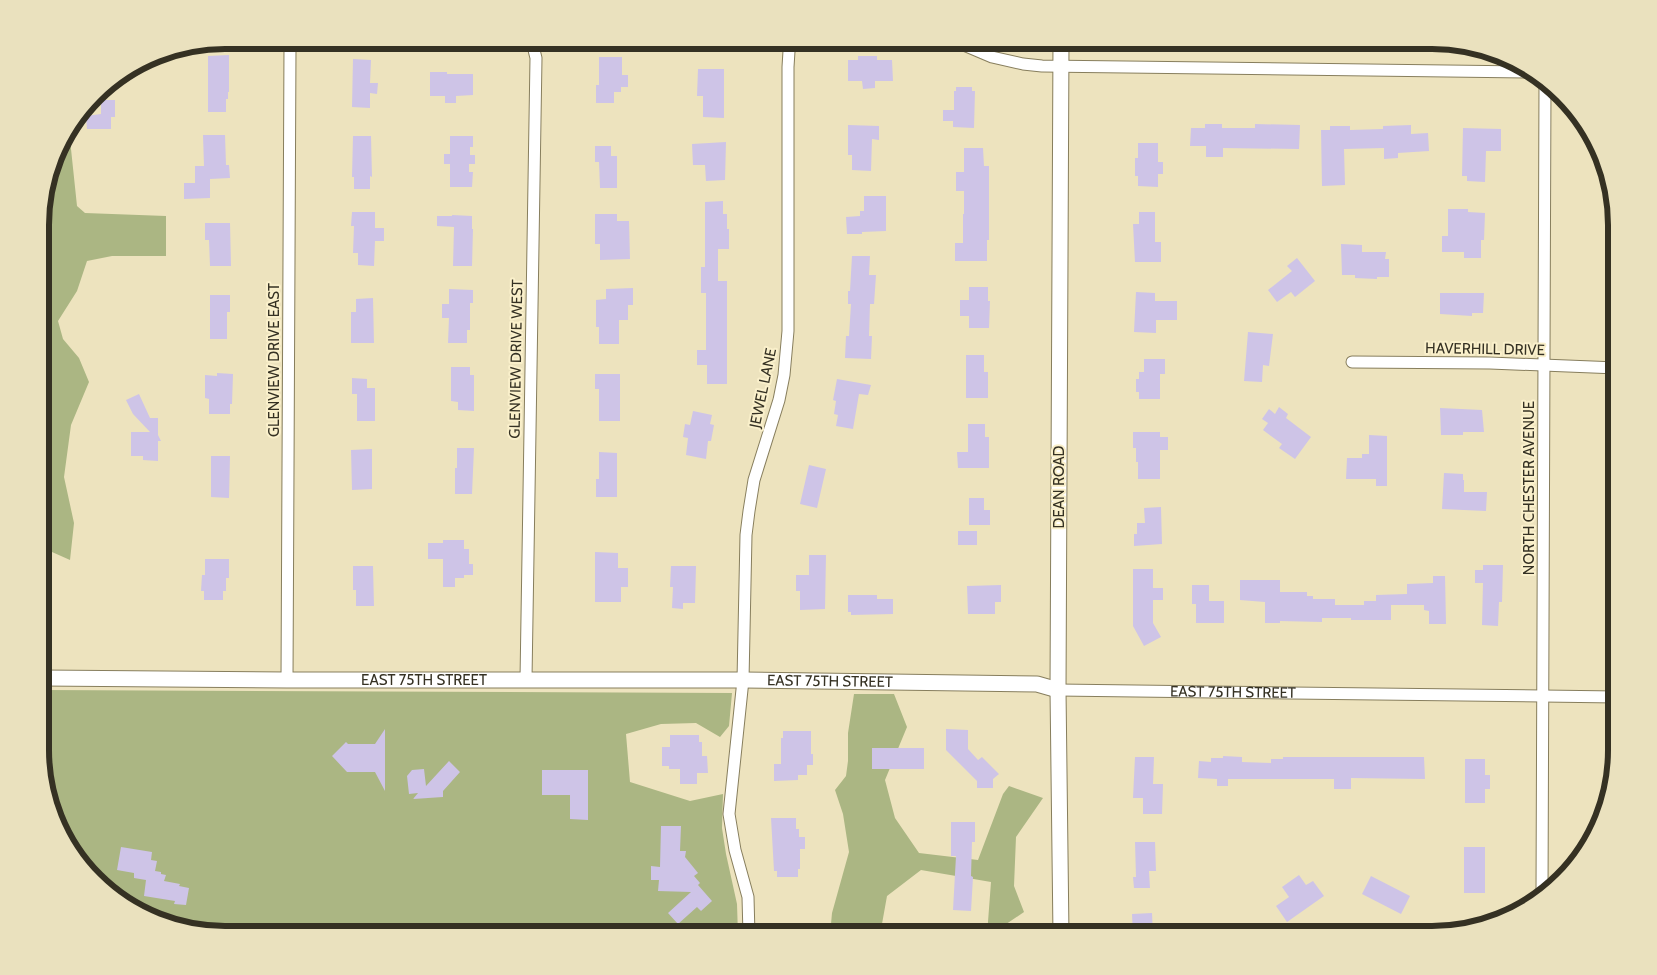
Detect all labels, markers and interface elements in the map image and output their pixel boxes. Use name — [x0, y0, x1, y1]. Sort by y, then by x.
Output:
street label: GLENVIEW DRIVE WEST — [506, 279, 526, 439]
street label: GLENVIEW DRIVE EAST — [265, 283, 283, 437]
street label: HAVERHILL DRIVE — [1425, 339, 1545, 359]
street label: JEWEL LANE — [746, 346, 780, 431]
street label: NORTH CHESTER AVENUE — [1520, 401, 1538, 575]
street label: DEAN ROAD — [1050, 445, 1068, 528]
street label: EAST 75TH STREET — [361, 671, 487, 689]
street label: EAST 75TH STREET — [767, 671, 893, 691]
street label: EAST 75TH STREET — [1170, 682, 1296, 702]

